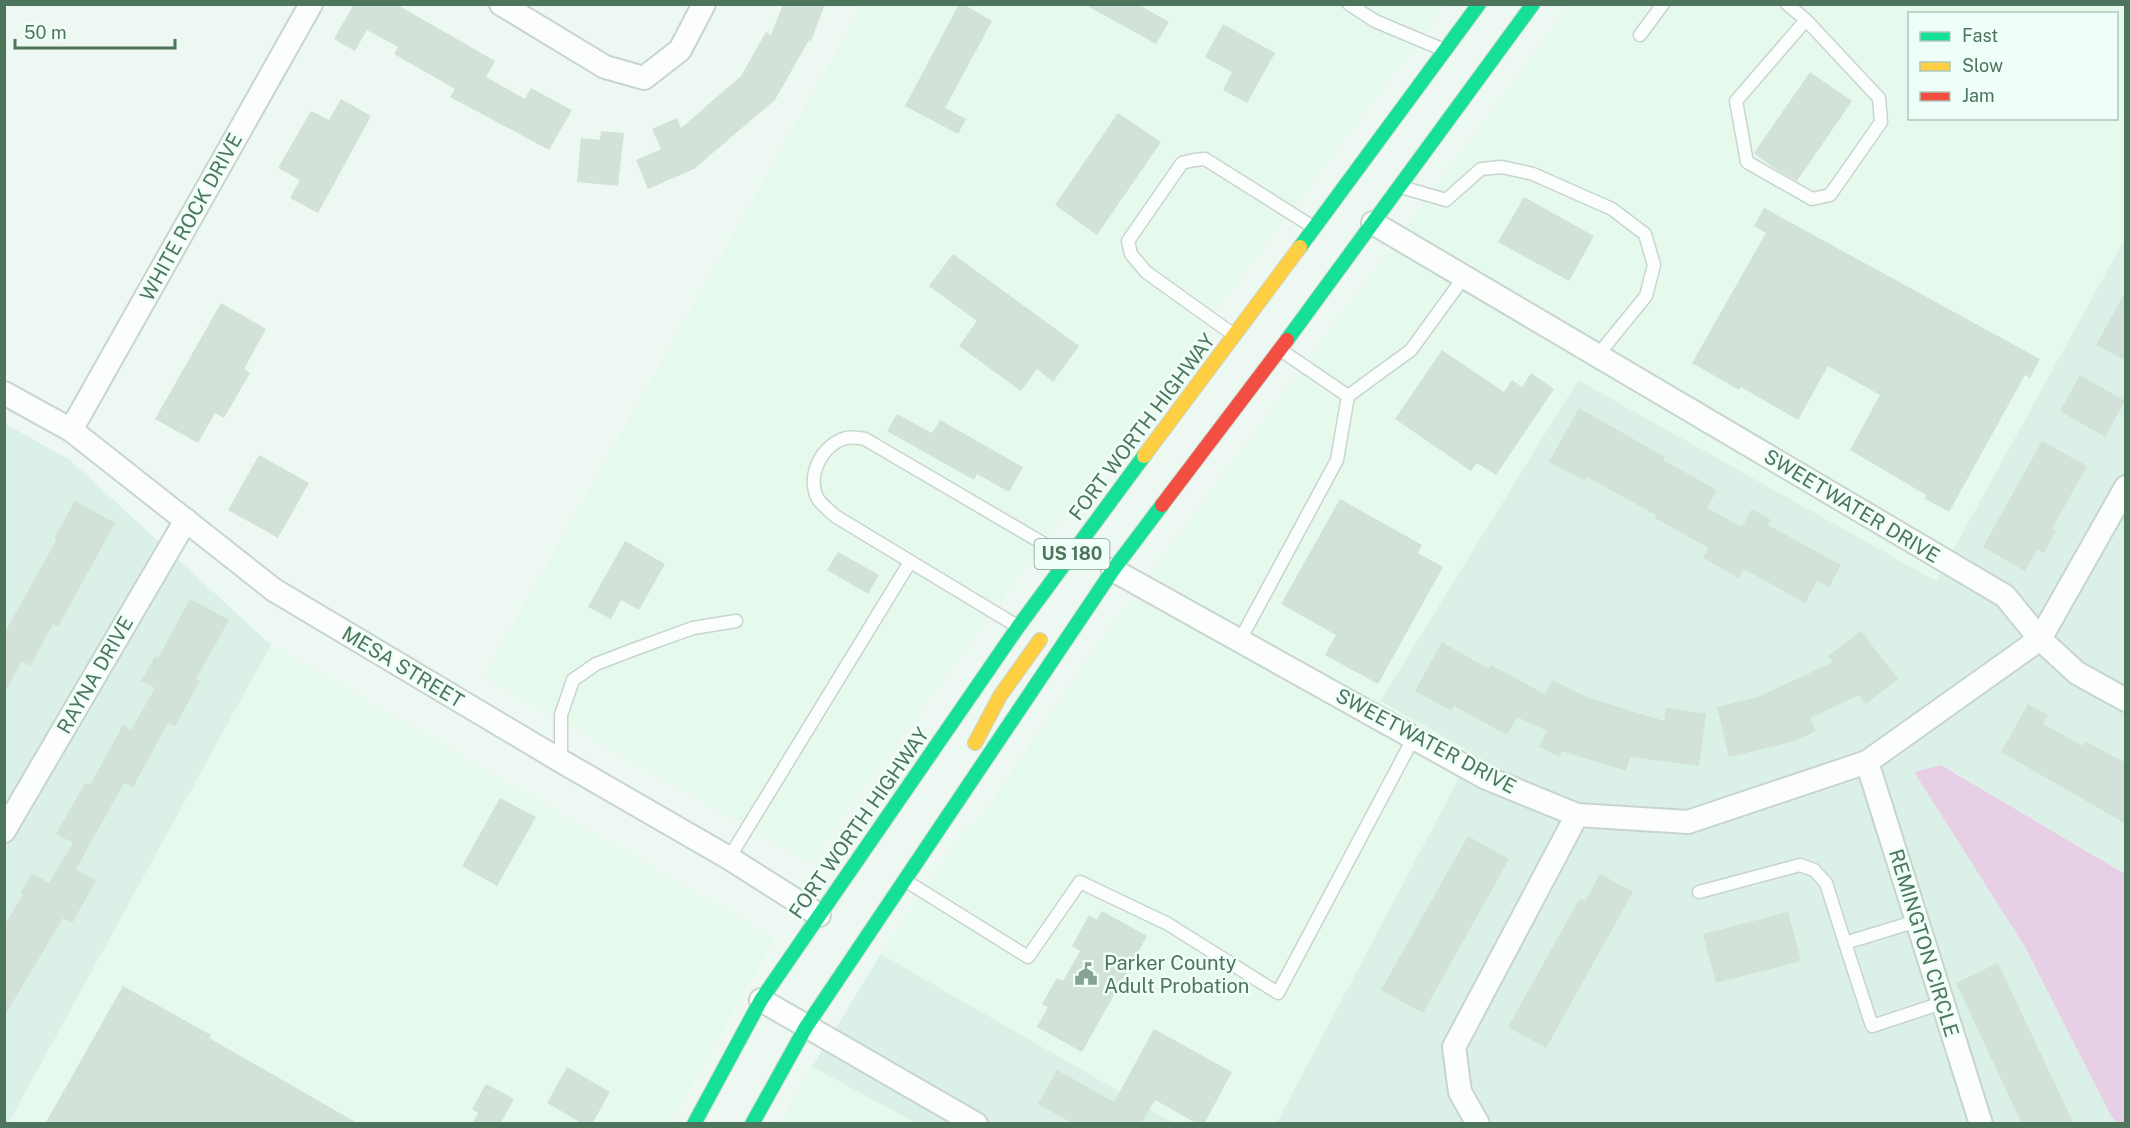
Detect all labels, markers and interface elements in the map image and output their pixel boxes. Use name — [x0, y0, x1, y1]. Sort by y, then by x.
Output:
scale bar — [15, 12, 176, 50]
legend — [1908, 12, 2118, 120]
text: 50 m — [24, 22, 67, 43]
text: Fast — [1962, 25, 1998, 46]
text: Slow — [1962, 55, 2003, 76]
text: Jam — [1962, 85, 1995, 106]
street label: WHITE ROCK DRIVE — [135, 129, 247, 305]
street label: FORT WORTH HIGHWAY — [1064, 329, 1220, 525]
street label: SWEETWATER DRIVE — [1760, 444, 1944, 568]
road number: US 180 — [1034, 539, 1110, 569]
street label: RAYNA DRIVE — [52, 612, 138, 738]
street label: MESA STREET — [338, 621, 468, 713]
street label: SWEETWATER DRIVE — [1332, 683, 1520, 799]
street label: FORT WORTH HIGHWAY — [784, 723, 934, 923]
street label: REMINGTON CIRCLE — [1884, 846, 1964, 1040]
place label: Parker County Adult Probation — [1104, 951, 1249, 998]
public building icon: Parker County Adult Probation — [1073, 961, 1099, 987]

